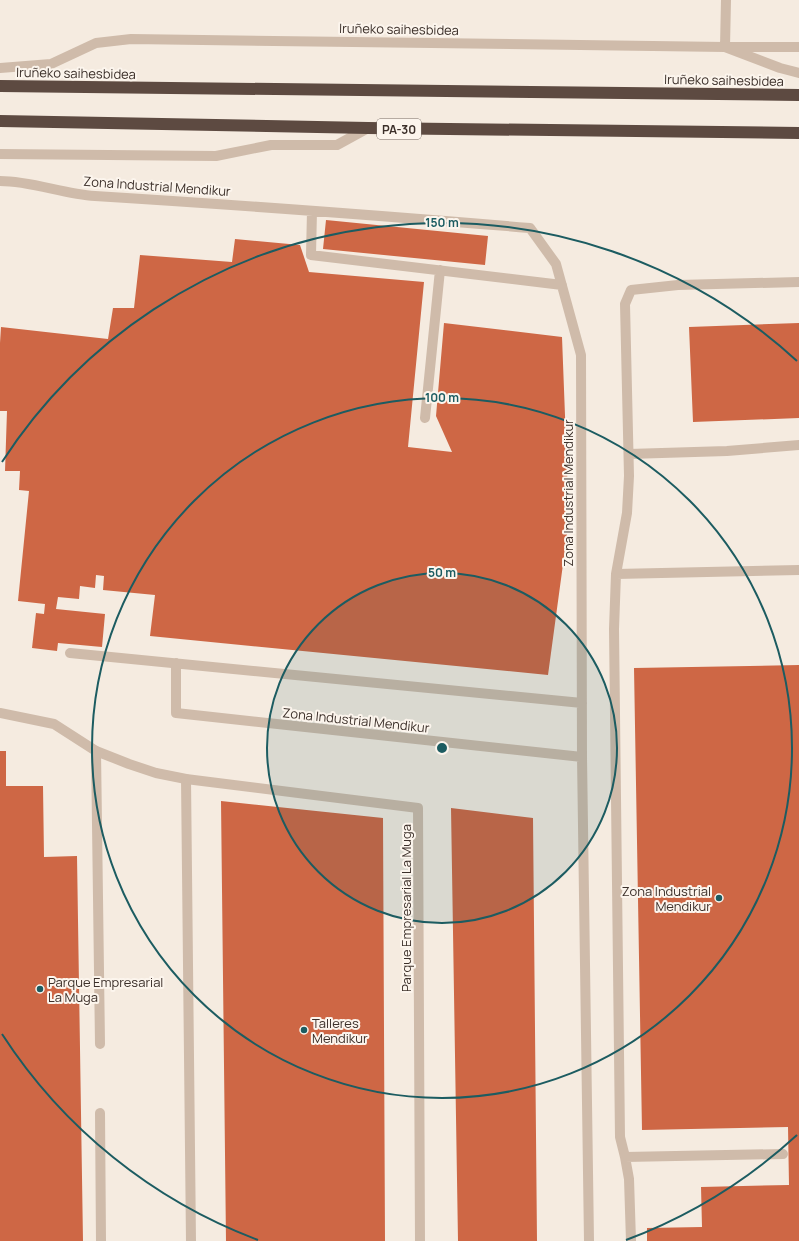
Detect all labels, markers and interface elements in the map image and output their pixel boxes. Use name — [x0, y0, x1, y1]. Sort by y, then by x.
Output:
street label: Iruñeko saihesbidea — [339, 19, 459, 39]
street label: Iruñeko saihesbidea — [16, 63, 136, 83]
street label: Iruñeko saihesbidea — [664, 70, 784, 90]
road number: PA-30 — [377, 119, 421, 139]
street label: Zona Industrial Mendikur — [83, 172, 232, 200]
text: 150 m — [425, 214, 459, 231]
text: 100 m — [425, 389, 459, 406]
street label: Zona Industrial Mendikur — [559, 419, 577, 567]
text: 50 m — [428, 564, 456, 581]
street label: Zona Industrial Mendikur — [282, 703, 431, 737]
centre of rings — [435, 741, 449, 755]
street label: Parque Empresarial La Muga — [397, 824, 415, 992]
place label: Zona Industrial Mendikur — [622, 882, 711, 915]
marker: Zona Industrial Mendikur — [714, 893, 724, 903]
place label: Parque Empresarial La Muga — [48, 973, 163, 1006]
marker: Parque Empresarial La Muga — [35, 984, 45, 994]
place label: Talleres Mendikur — [312, 1014, 368, 1047]
marker: Talleres Mendikur — [299, 1025, 309, 1035]

